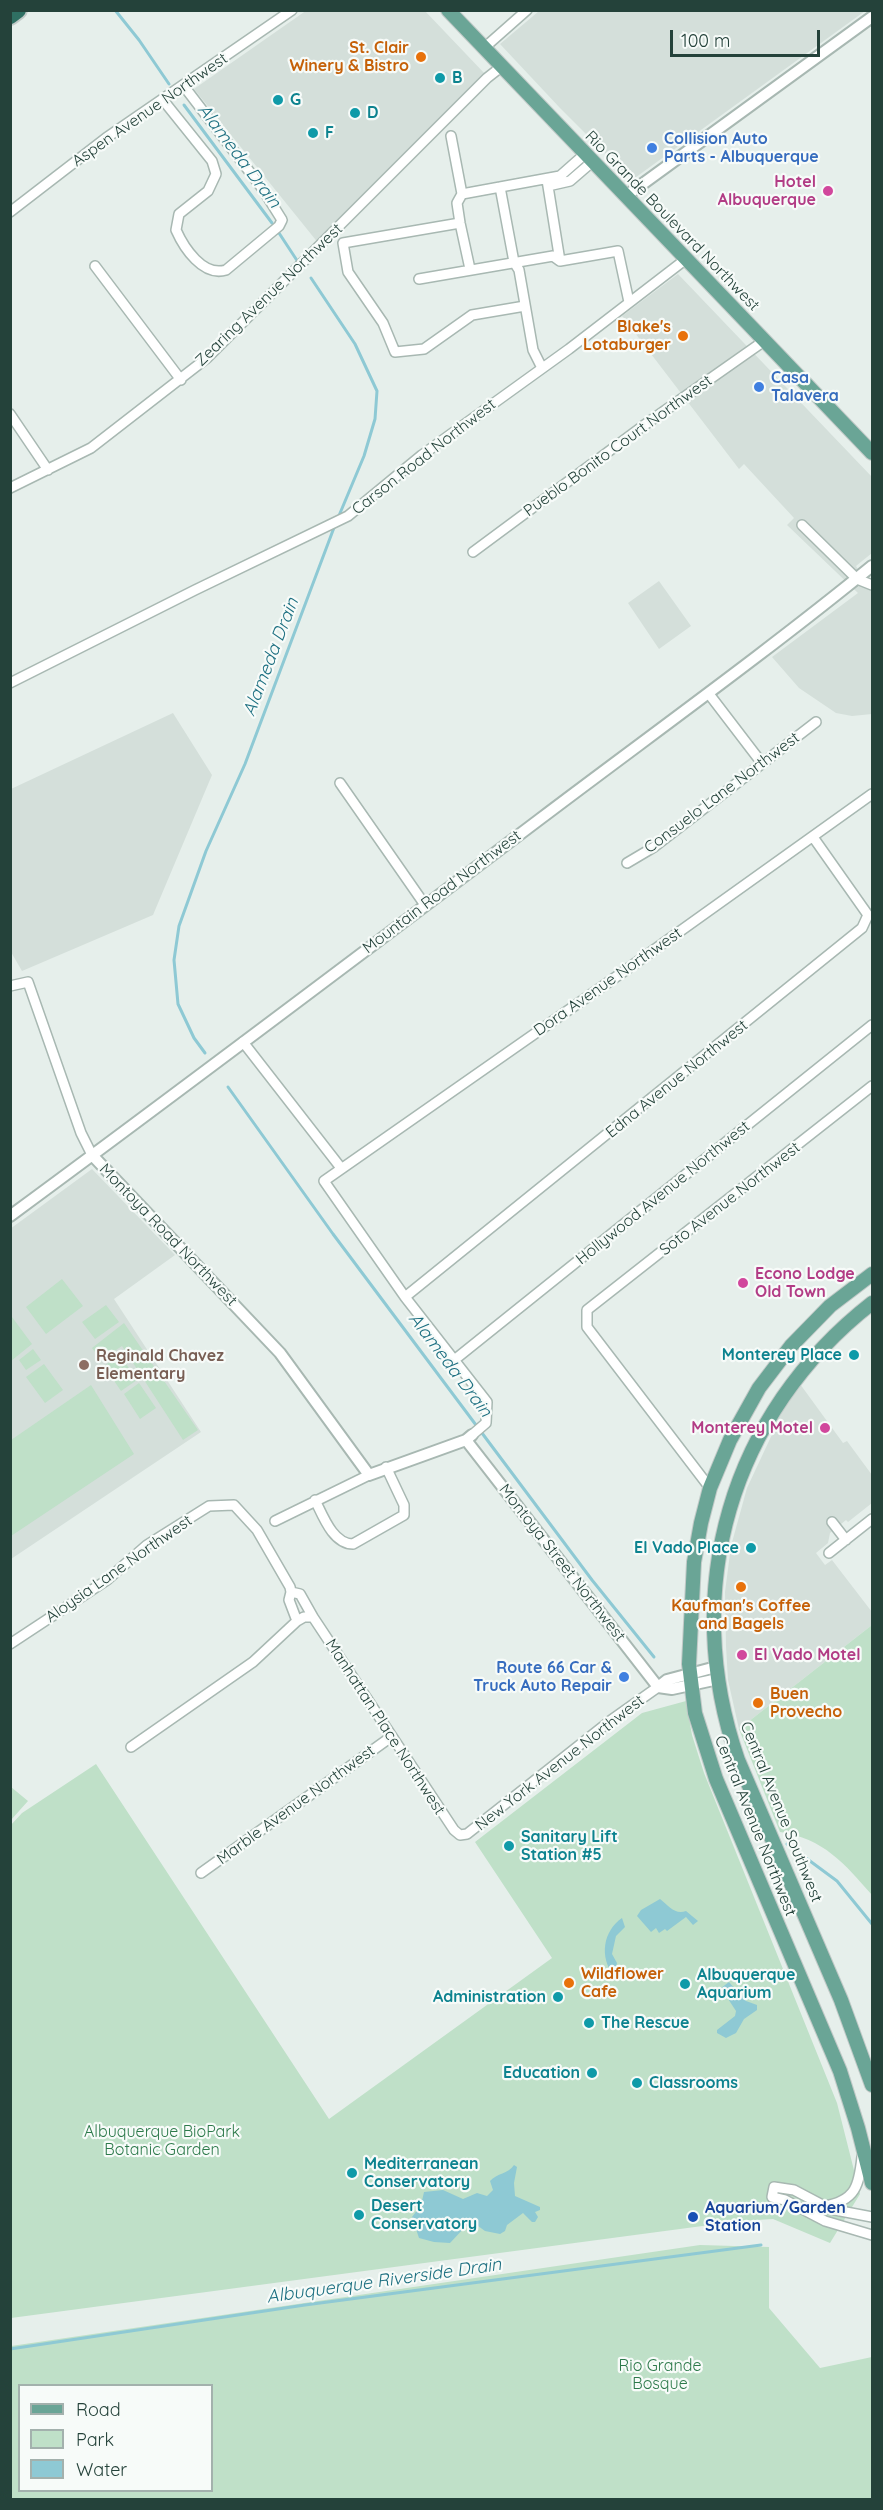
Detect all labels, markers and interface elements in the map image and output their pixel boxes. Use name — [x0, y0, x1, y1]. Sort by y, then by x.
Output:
scale bar — [673, 18, 823, 56]
text: 100 m — [681, 29, 730, 52]
place label: St. Clair Winery & Bistro — [289, 38, 409, 76]
street label: Aspen Avenue Northwest — [69, 49, 231, 171]
marker: St. Clair Winery & Bistro — [414, 50, 428, 64]
place label: B — [452, 68, 462, 88]
marker: B — [433, 71, 447, 85]
place label: G — [290, 90, 301, 110]
marker: G — [271, 93, 285, 107]
water label: Alameda Drain — [193, 100, 285, 212]
place label: D — [367, 103, 378, 123]
marker: D — [348, 106, 362, 120]
place label: F — [325, 123, 334, 143]
marker: F — [306, 126, 320, 140]
street label: Rio Grande Boulevard Northwest — [581, 127, 763, 315]
place label: Collision Auto Parts - Albuquerque — [664, 129, 819, 167]
marker: Collision Auto Parts - Albuquerque — [645, 141, 659, 155]
place label: Hotel Albuquerque — [718, 172, 816, 210]
marker: Hotel Albuquerque — [821, 184, 835, 198]
street label: Zearing Avenue Northwest — [191, 220, 347, 370]
place label: Blake's Lotaburger — [583, 317, 671, 355]
marker: Blake's Lotaburger — [676, 329, 690, 343]
place label: Casa Talavera — [771, 368, 839, 406]
street label: Pueblo Bonito Court Northwest — [520, 371, 716, 521]
marker: Casa Talavera — [752, 380, 766, 394]
street label: Carson Road Northwest — [348, 395, 500, 519]
water label: Alameda Drain — [239, 595, 303, 719]
street label: Consuelo Lane Northwest — [641, 728, 803, 858]
street label: Mountain Road Northwest — [359, 826, 525, 958]
street label: Dora Avenue Northwest — [530, 924, 686, 1040]
street label: Edna Avenue Northwest — [602, 1016, 752, 1142]
street label: Hollywood Avenue Northwest — [572, 1117, 754, 1269]
street label: Soto Avenue Northwest — [656, 1138, 804, 1260]
street label: Montoya Road Northwest — [95, 1160, 241, 1310]
place label: Econo Lodge Old Town — [755, 1264, 855, 1302]
marker: Econo Lodge Old Town — [736, 1276, 750, 1290]
water label: Alameda Drain — [404, 1309, 496, 1421]
place label: Monterey Place — [722, 1345, 842, 1365]
place label: Reginald Chavez Elementary — [96, 1346, 224, 1384]
marker: Monterey Place — [847, 1348, 861, 1362]
marker: Reginald Chavez Elementary — [77, 1358, 91, 1372]
place label: Monterey Motel — [691, 1418, 813, 1438]
marker: Monterey Motel — [818, 1421, 832, 1435]
street label: Montoya Street Northwest — [495, 1481, 629, 1645]
street label: Aloysia Lane Northwest — [42, 1511, 196, 1627]
place label: El Vado Place — [634, 1538, 739, 1558]
marker: El Vado Place — [744, 1541, 758, 1555]
marker: Kaufman's Coffee and Bagels — [734, 1580, 748, 1594]
place label: Kaufman's Coffee and Bagels — [671, 1596, 811, 1634]
street label: Manhattan Place Northwest — [321, 1636, 449, 1818]
place label: El Vado Motel — [754, 1645, 860, 1665]
marker: El Vado Motel — [735, 1648, 749, 1662]
place label: Route 66 Car & Truck Auto Repair — [473, 1658, 612, 1696]
marker: Route 66 Car & Truck Auto Repair — [617, 1670, 631, 1684]
place label: Buen Provecho — [770, 1684, 842, 1722]
street label: New York Avenue Northwest — [472, 1691, 648, 1835]
marker: Buen Provecho — [751, 1696, 765, 1710]
street label: Central Avenue Southwest — [736, 1719, 826, 1905]
street label: Central Avenue Northwest — [710, 1733, 800, 1919]
street label: Marble Avenue Northwest — [213, 1741, 379, 1869]
place label: Sanitary Lift Station #5 — [521, 1827, 618, 1865]
marker: Sanitary Lift Station #5 — [502, 1839, 516, 1853]
place label: Wildflower Cafe — [581, 1964, 664, 2002]
place label: Albuquerque Aquarium — [697, 1965, 795, 2003]
marker: Wildflower Cafe — [562, 1976, 576, 1990]
marker: Albuquerque Aquarium — [678, 1977, 692, 1991]
place label: Administration — [433, 1987, 546, 2007]
marker: Administration — [551, 1990, 565, 2004]
place label: The Rescue — [601, 2013, 690, 2033]
marker: The Rescue — [582, 2016, 596, 2030]
place label: Education — [503, 2063, 580, 2083]
marker: Education — [585, 2066, 599, 2080]
place label: Classrooms — [649, 2073, 738, 2093]
marker: Classrooms — [630, 2076, 644, 2090]
park label: Albuquerque BioPark Botanic Garden — [84, 2122, 240, 2160]
place label: Mediterranean Conservatory — [364, 2154, 479, 2192]
marker: Mediterranean Conservatory — [345, 2166, 359, 2180]
place label: Desert Conservatory — [371, 2196, 477, 2234]
place label: Aquarium/Garden Station — [705, 2198, 846, 2236]
marker: Desert Conservatory — [352, 2208, 366, 2222]
marker: Aquarium/Garden Station — [686, 2210, 700, 2224]
water label: Albuquerque Riverside Drain — [265, 2254, 503, 2308]
park label: Rio Grande Bosque — [619, 2356, 701, 2394]
legend — [18, 2384, 213, 2492]
text: Road — [76, 2398, 121, 2421]
text: Park — [76, 2428, 114, 2451]
text: Water — [76, 2458, 127, 2481]

